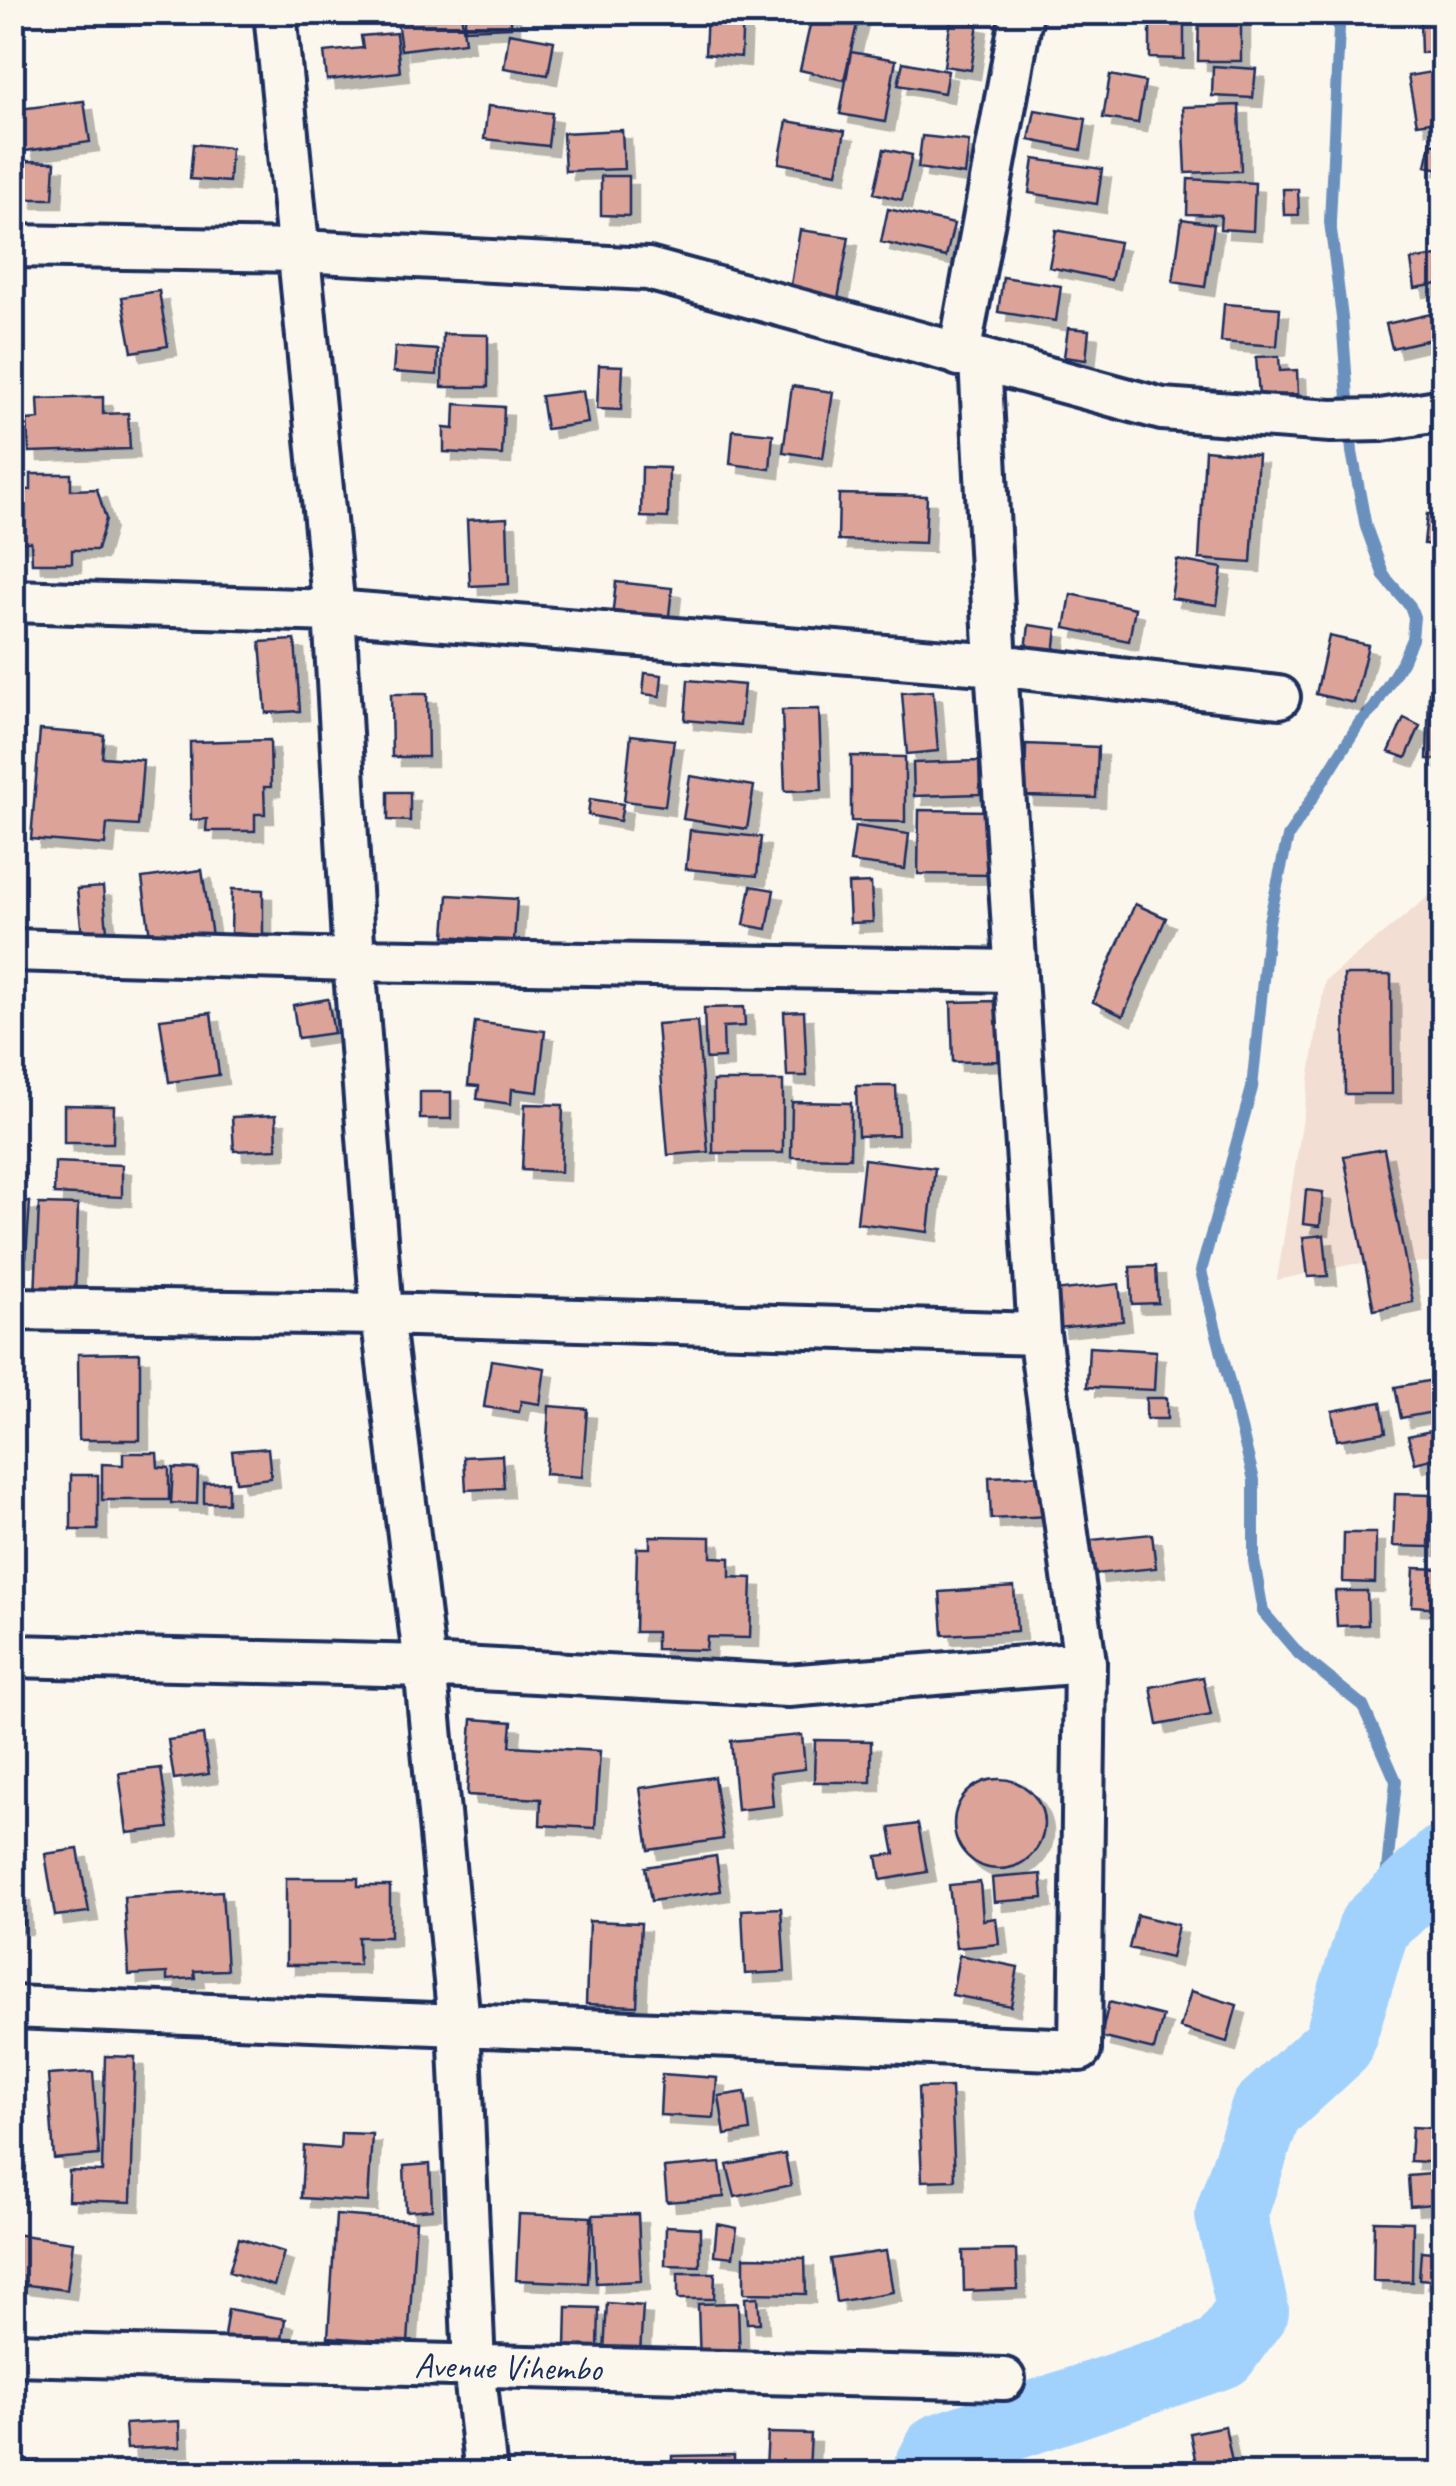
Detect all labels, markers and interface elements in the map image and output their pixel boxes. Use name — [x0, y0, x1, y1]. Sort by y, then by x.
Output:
street label: Avenue Vihembo — [414, 2343, 604, 2391]

